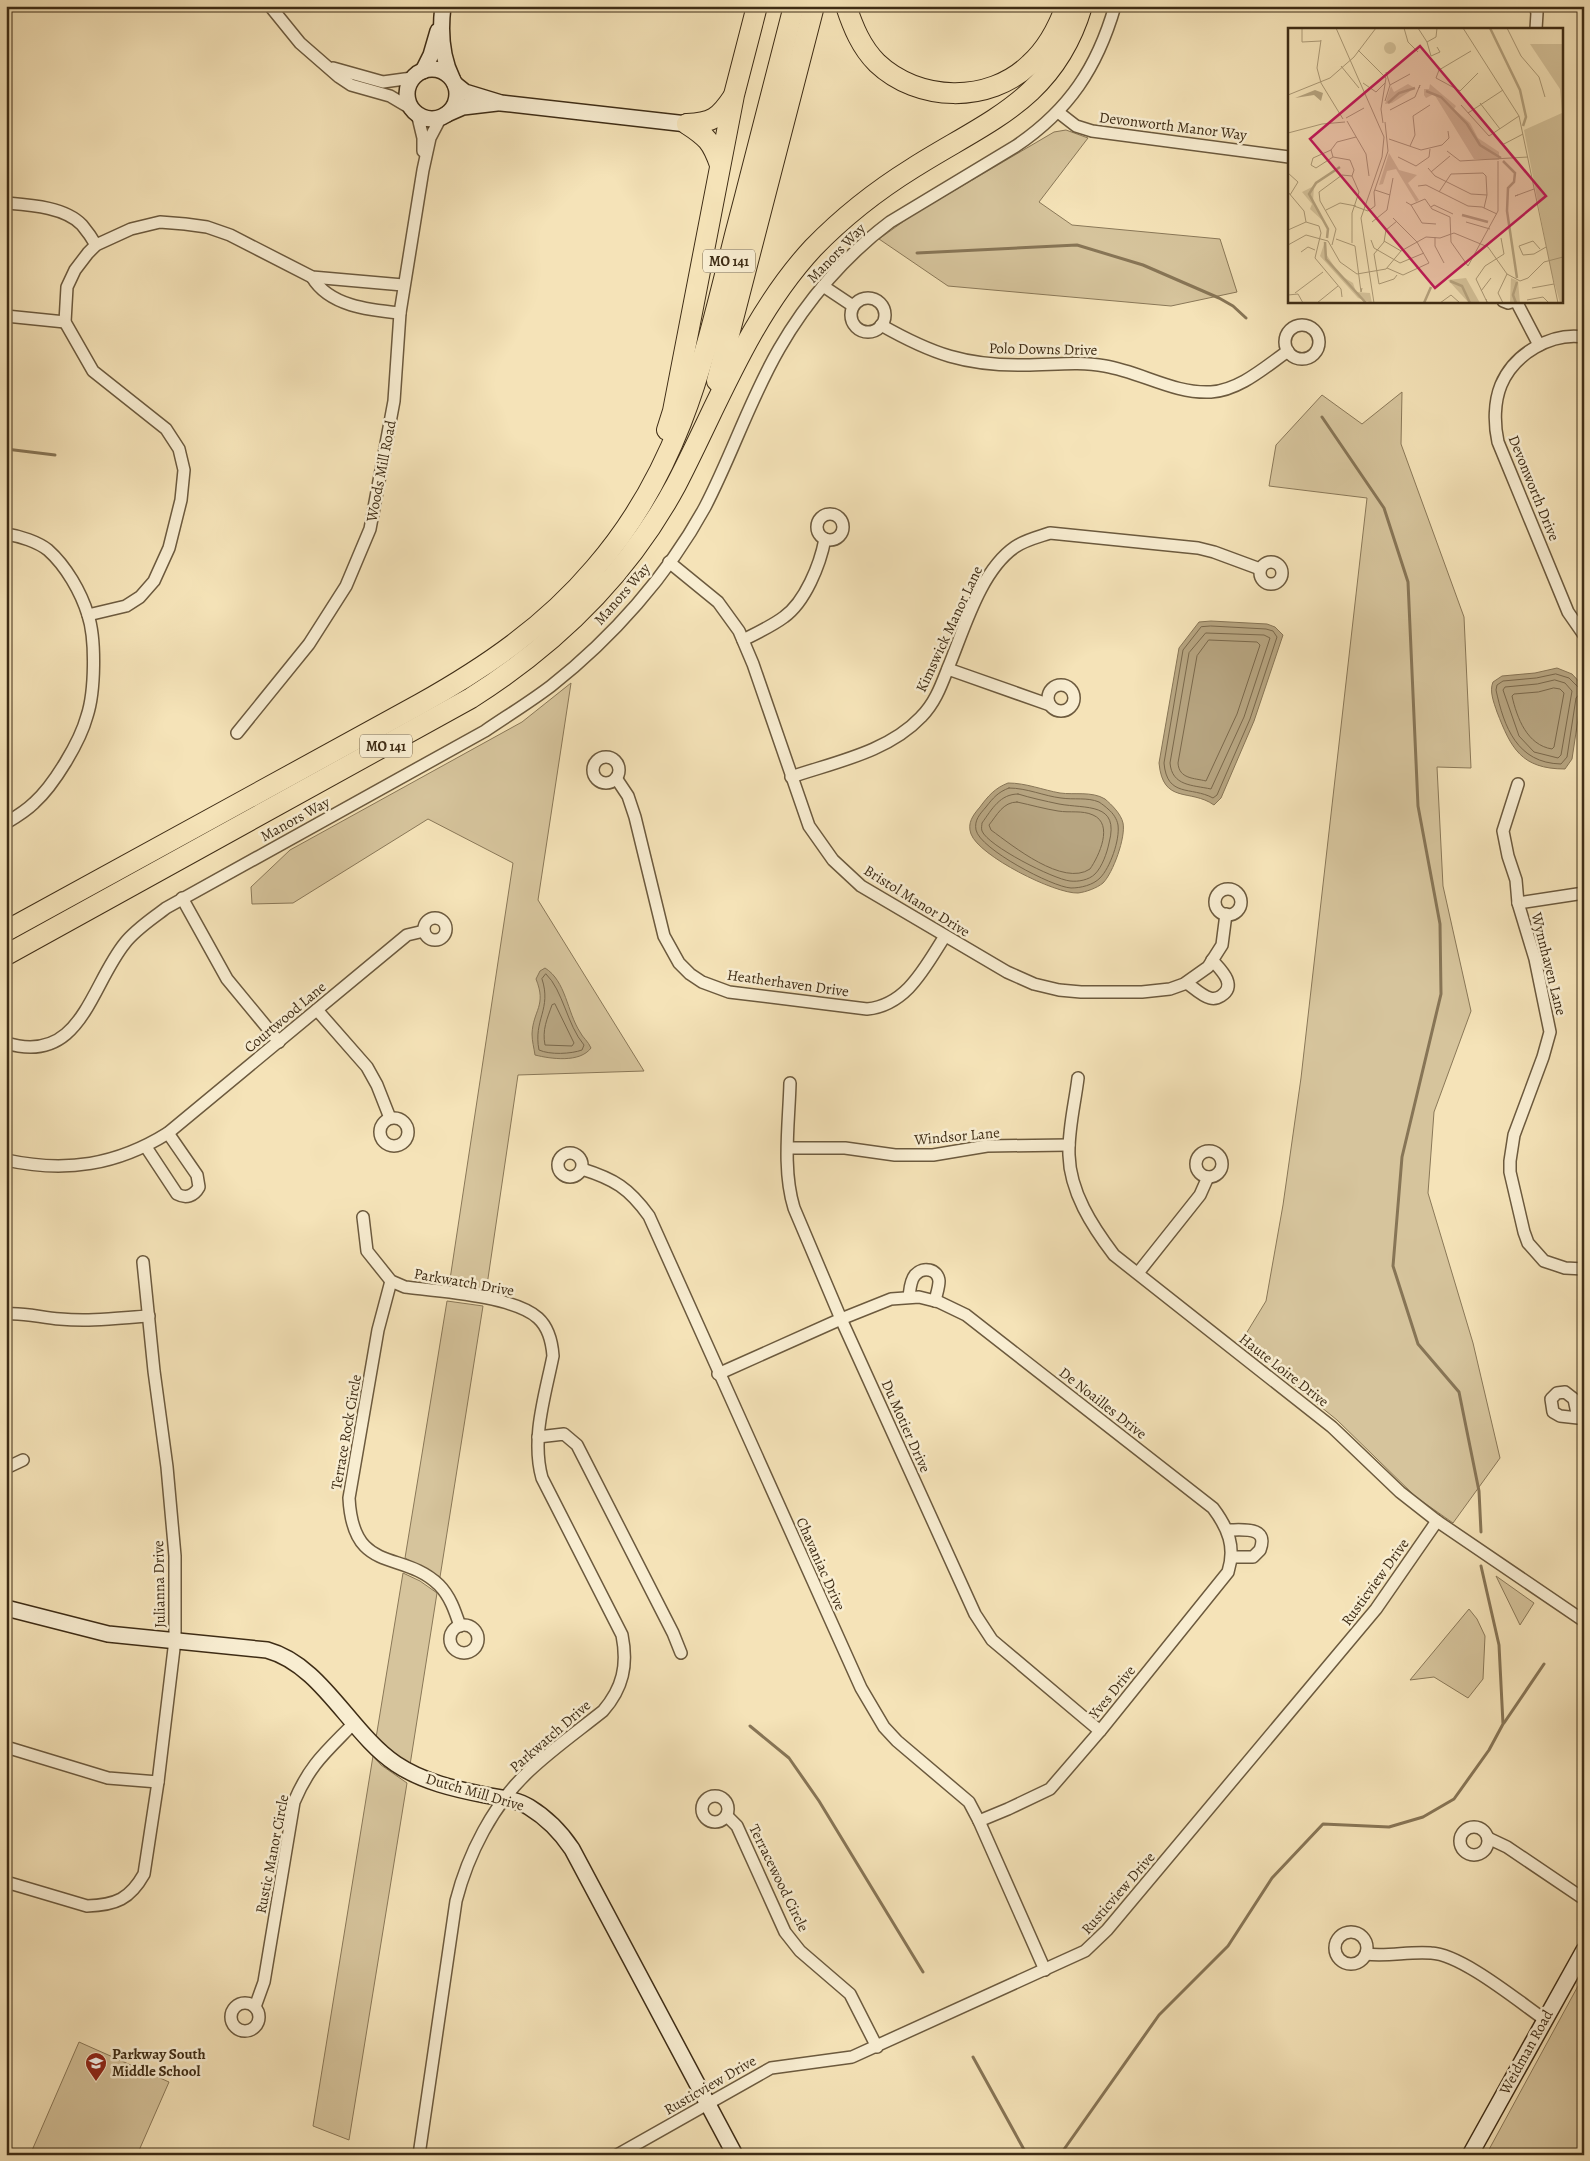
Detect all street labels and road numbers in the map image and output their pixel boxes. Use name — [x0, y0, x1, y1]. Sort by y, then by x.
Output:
street label: Devonworth Manor Way — [1098, 107, 1248, 145]
street label: Manors Way — [802, 218, 870, 287]
road number: MO 141 — [703, 250, 755, 272]
street label: Polo Downs Drive — [989, 338, 1098, 360]
street label: Woods Mill Road — [361, 418, 401, 525]
street label: Devonworth Drive — [1504, 432, 1564, 544]
street label: Manors Way — [589, 558, 655, 629]
street label: Kimswick Manor Lane — [911, 562, 987, 695]
road number: MO 141 — [360, 734, 412, 758]
street label: Manors Way — [257, 792, 333, 846]
street label: Bristol Manor Drive — [860, 860, 974, 942]
street label: Wynnhaven Lane — [1526, 910, 1572, 1018]
street label: Heatherhaven Drive — [726, 965, 851, 1001]
street label: Courtwood Lane — [240, 977, 330, 1057]
street label: Windsor Lane — [912, 1122, 1001, 1150]
street label: Parkwatch Drive — [412, 1263, 516, 1301]
street label: Haute Loire Drive — [1235, 1329, 1333, 1412]
street label: De Noailles Drive — [1055, 1362, 1151, 1444]
street label: Terrace Rock Circle — [326, 1372, 366, 1491]
street label: Du Motier Drive — [877, 1376, 936, 1476]
street label: Chavaniac Drive — [792, 1514, 851, 1614]
street label: Rusticview Drive — [1337, 1534, 1414, 1630]
street label: Julianna Drive — [148, 1540, 170, 1628]
street label: Yves Drive — [1084, 1661, 1140, 1724]
street label: Parkwatch Drive — [505, 1695, 595, 1777]
street label: Dutch Mill Drive — [423, 1768, 527, 1816]
street label: Rustic Manor Circle — [251, 1792, 293, 1915]
street label: Terracewood Circle — [744, 1821, 814, 1935]
street label: Rusticview Drive — [1077, 1847, 1160, 1939]
street label: Weidman Road — [1494, 2005, 1558, 2099]
street label: Rusticview Drive — [660, 2050, 760, 2119]

